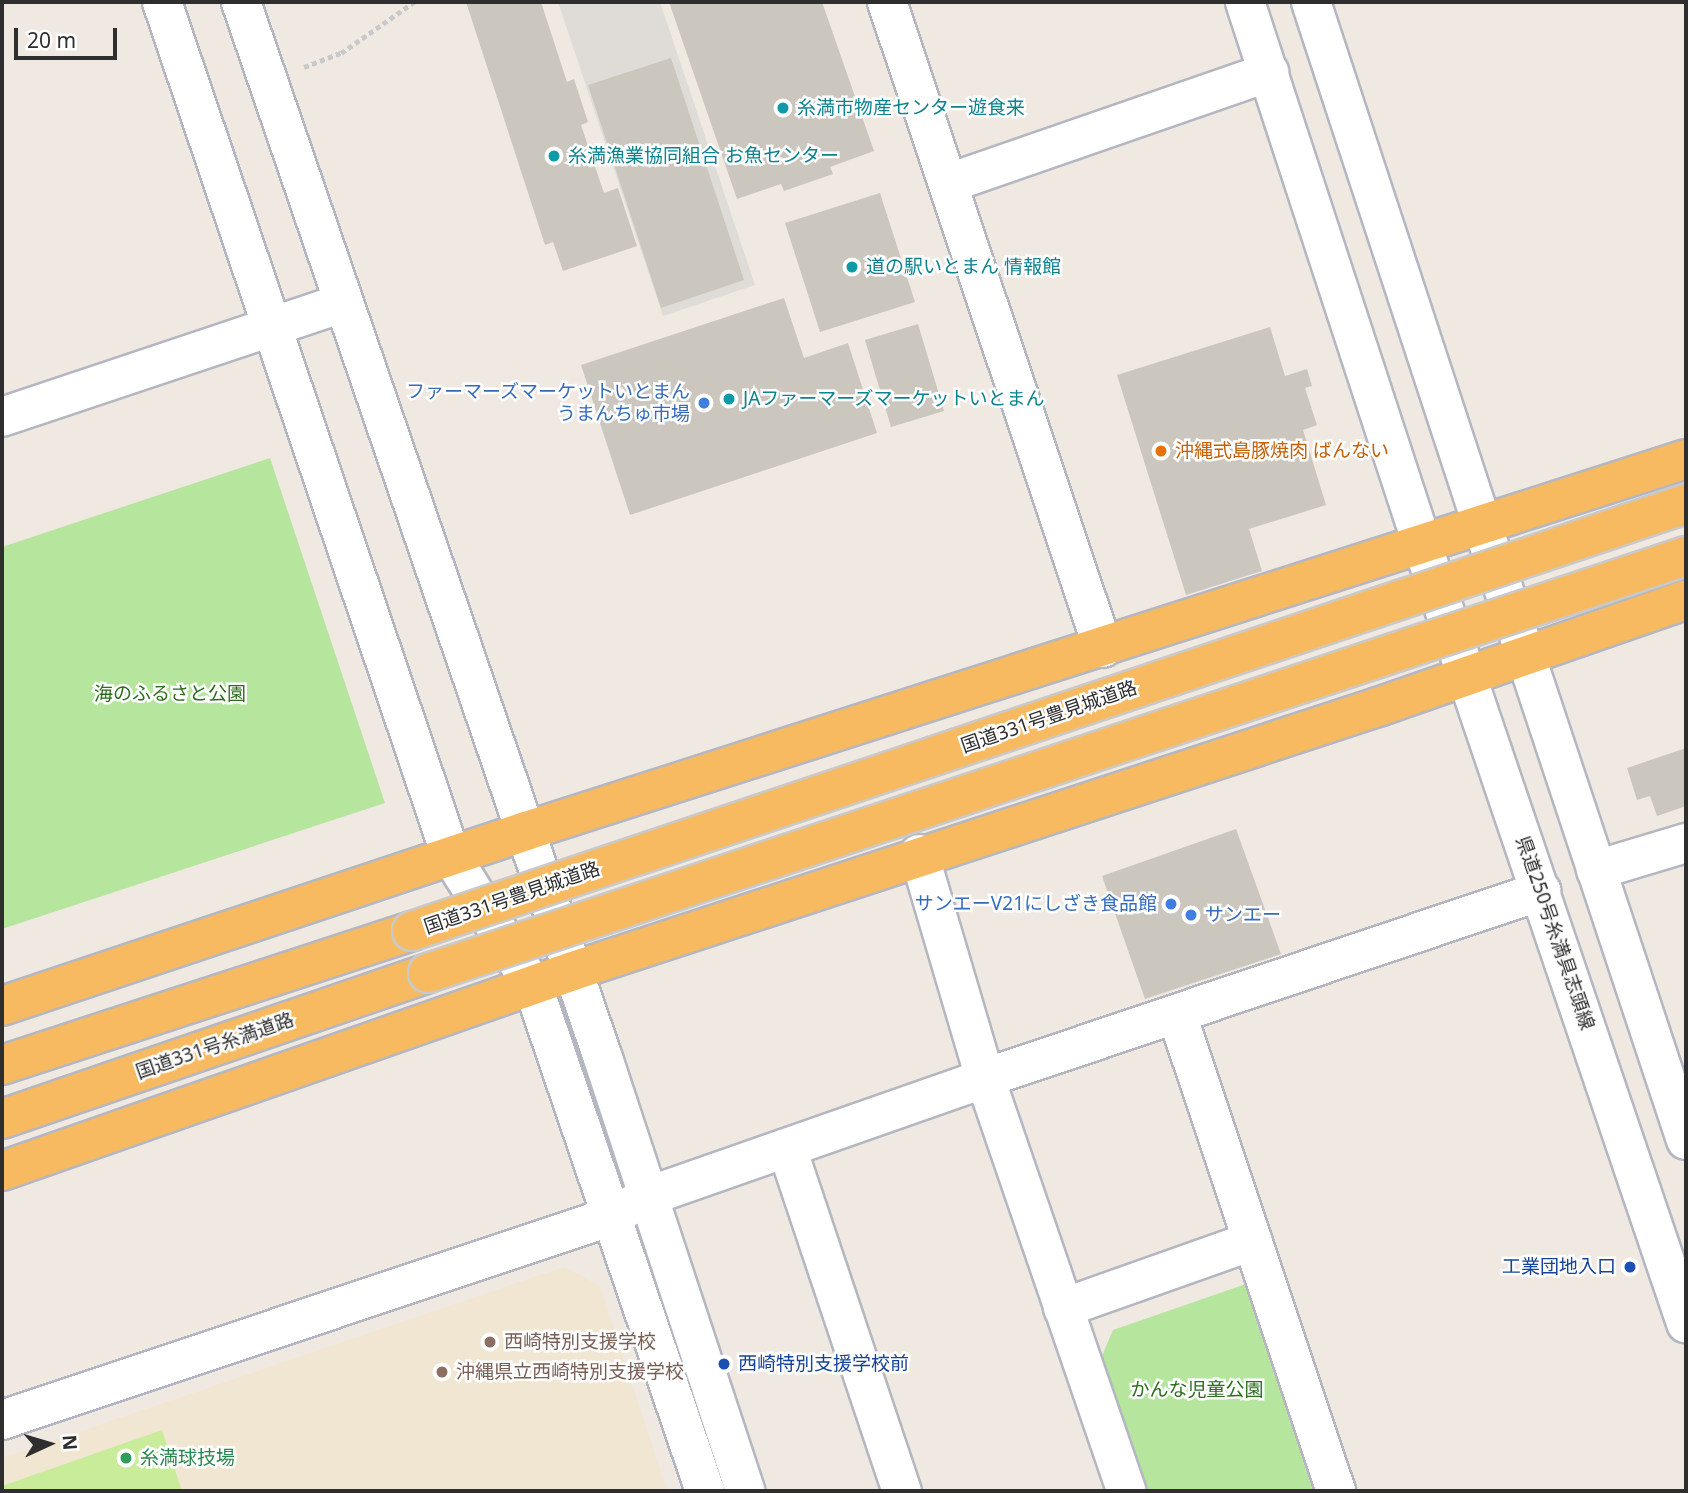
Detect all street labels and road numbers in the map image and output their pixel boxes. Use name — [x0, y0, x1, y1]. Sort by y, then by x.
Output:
street label: 国道331号豊見城道路 — [958, 676, 1140, 758]
street label: 県道250号糸満具志頭線 — [1511, 833, 1599, 1033]
street label: 国道331号豊見城道路 — [421, 857, 603, 939]
street label: 国道331号糸満道路 — [133, 1008, 297, 1084]

